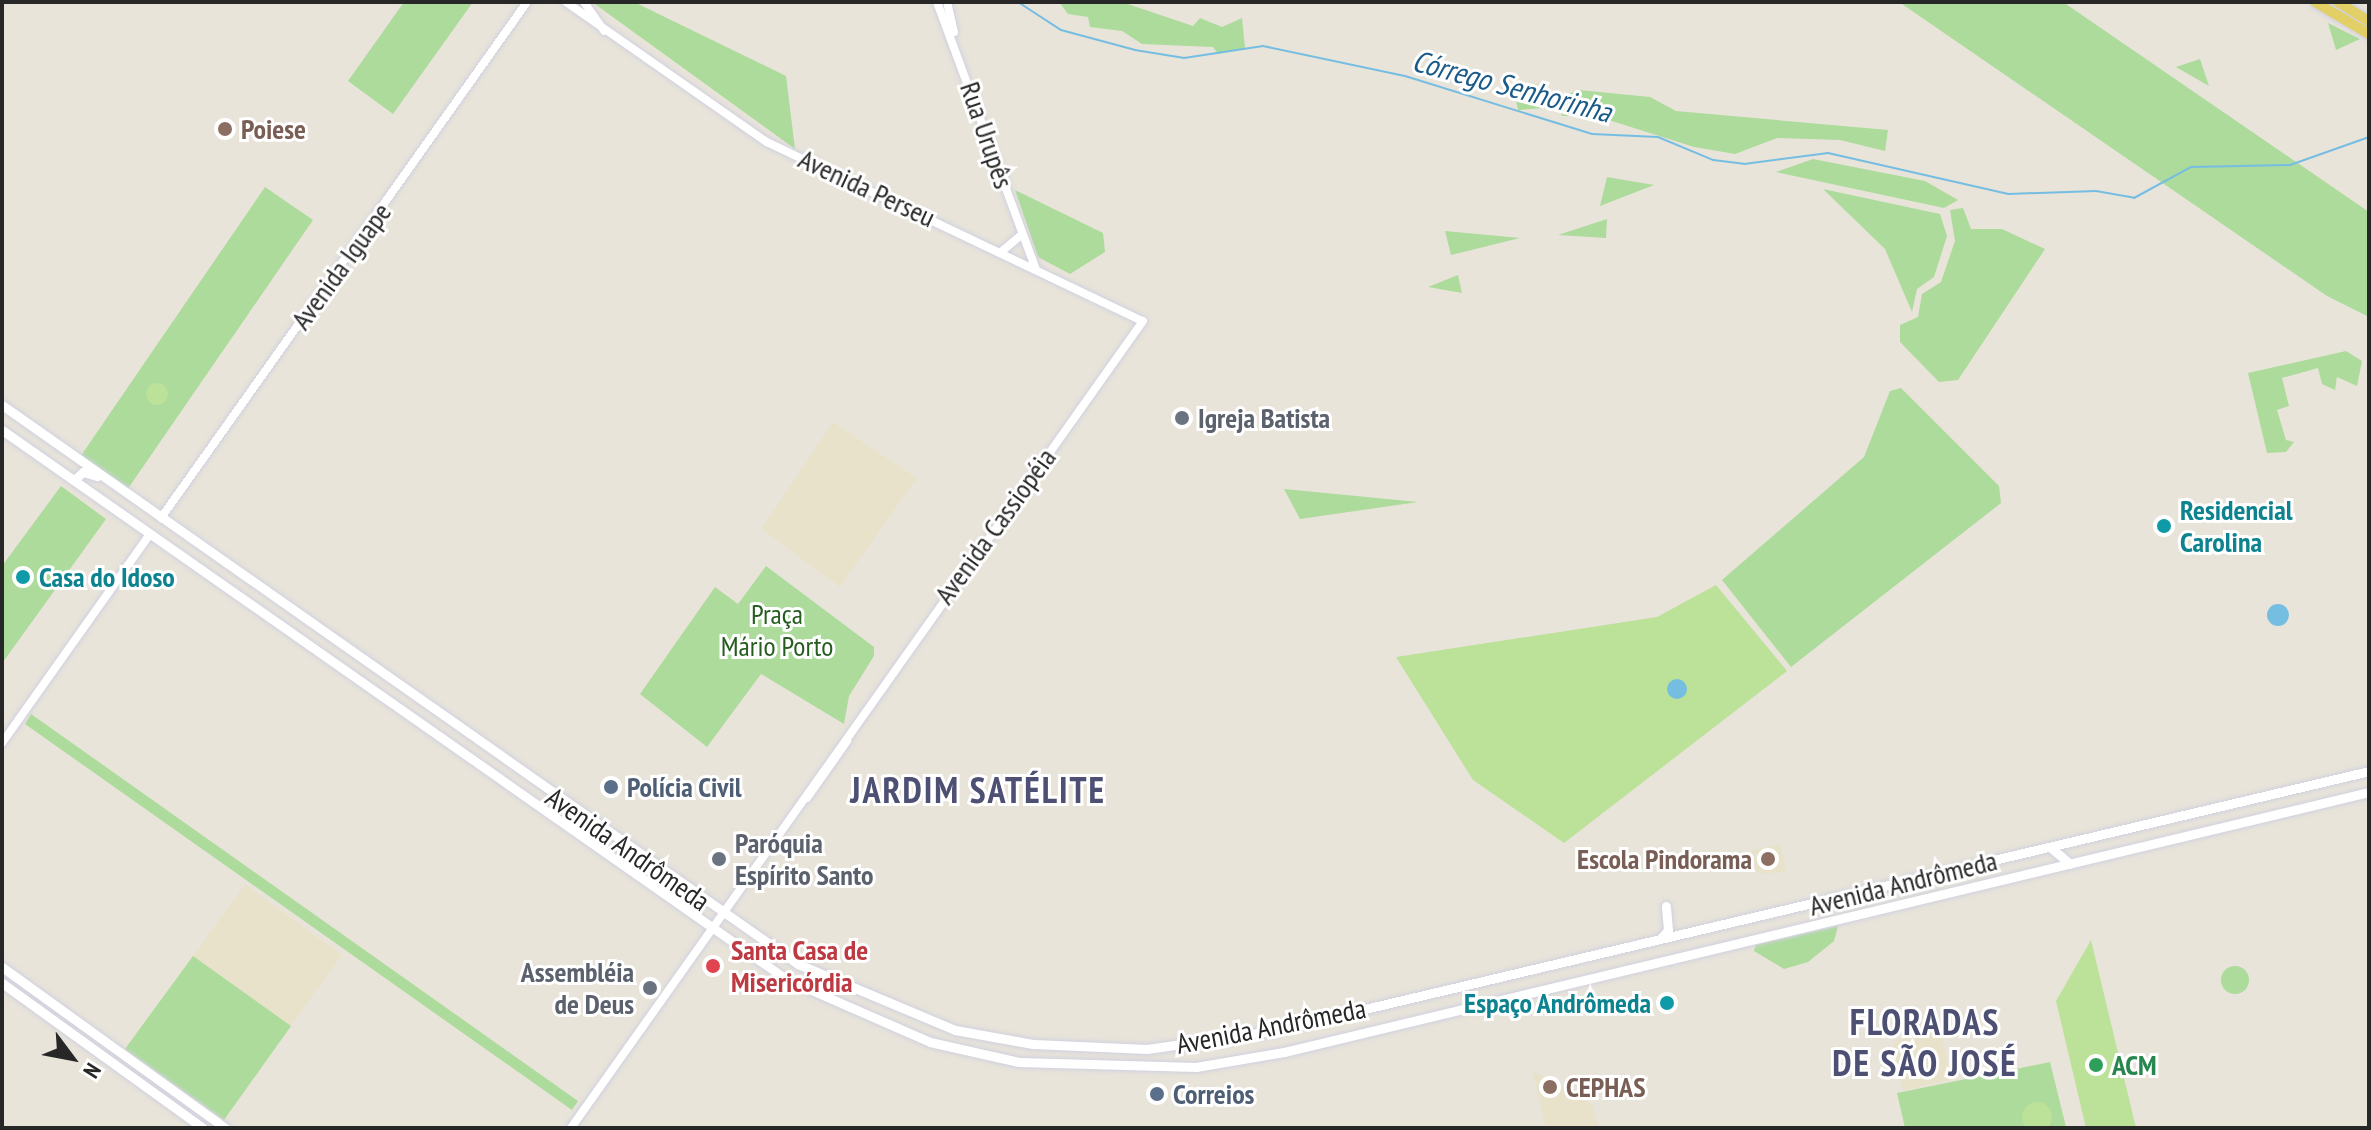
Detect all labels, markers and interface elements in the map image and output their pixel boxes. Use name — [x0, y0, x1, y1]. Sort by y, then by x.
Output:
water label: Córrego Senhorinha — [1409, 42, 1615, 130]
street label: Rua Urupês — [953, 77, 1021, 193]
place label: Poiese — [241, 112, 306, 146]
marker: Poiese — [216, 120, 234, 138]
street label: Avenida Perseu — [793, 142, 941, 234]
street label: Avenida Iguape — [284, 196, 398, 336]
place label: Igreja Batista — [1198, 401, 1330, 435]
marker: Igreja Batista — [1173, 409, 1191, 427]
street label: Avenida Cassiopéia — [927, 442, 1063, 610]
place label: Residencial Carolina — [2180, 493, 2293, 559]
marker: Residencial Carolina — [2155, 517, 2173, 535]
place label: Casa do Idoso — [39, 560, 175, 594]
marker: Casa do Idoso — [14, 568, 32, 586]
park label: Praça Mário Porto — [721, 597, 833, 663]
district label: JARDIM SATÉLITE — [850, 768, 1106, 812]
place label: Polícia Civil — [627, 770, 742, 804]
marker: Polícia Civil — [602, 778, 620, 796]
street label: Avenida Andrômeda — [539, 780, 717, 918]
place label: Paróquia Espírito Santo — [735, 826, 874, 892]
place label: Escola Pindorama — [1577, 842, 1752, 876]
street label: Avenida Andrômeda — [1805, 843, 2001, 923]
marker: Paróquia Espírito Santo — [710, 850, 728, 868]
marker: Escola Pindorama — [1759, 850, 1777, 868]
place label: Santa Casa de Misericórdia — [731, 933, 869, 999]
place label: Assembléia de Deus — [521, 955, 634, 1021]
marker: Santa Casa de Misericórdia — [702, 955, 724, 977]
marker: Assembléia de Deus — [641, 979, 659, 997]
place label: Espaço Andrômeda — [1463, 986, 1651, 1020]
street label: Avenida Andrômeda — [1173, 991, 1369, 1061]
marker: Espaço Andrômeda — [1658, 994, 1676, 1012]
district label: FLORADAS DE SÃO JOSÉ — [1832, 999, 2018, 1084]
north arrow — [32, 1018, 112, 1098]
place label: ACM — [2112, 1048, 2157, 1082]
marker: ACM — [2087, 1056, 2105, 1074]
text: N — [77, 1058, 107, 1083]
place label: CEPHAS — [1566, 1070, 1645, 1104]
place label: Correios — [1173, 1077, 1254, 1111]
marker: CEPHAS — [1541, 1078, 1559, 1096]
marker: Correios — [1148, 1085, 1166, 1103]

